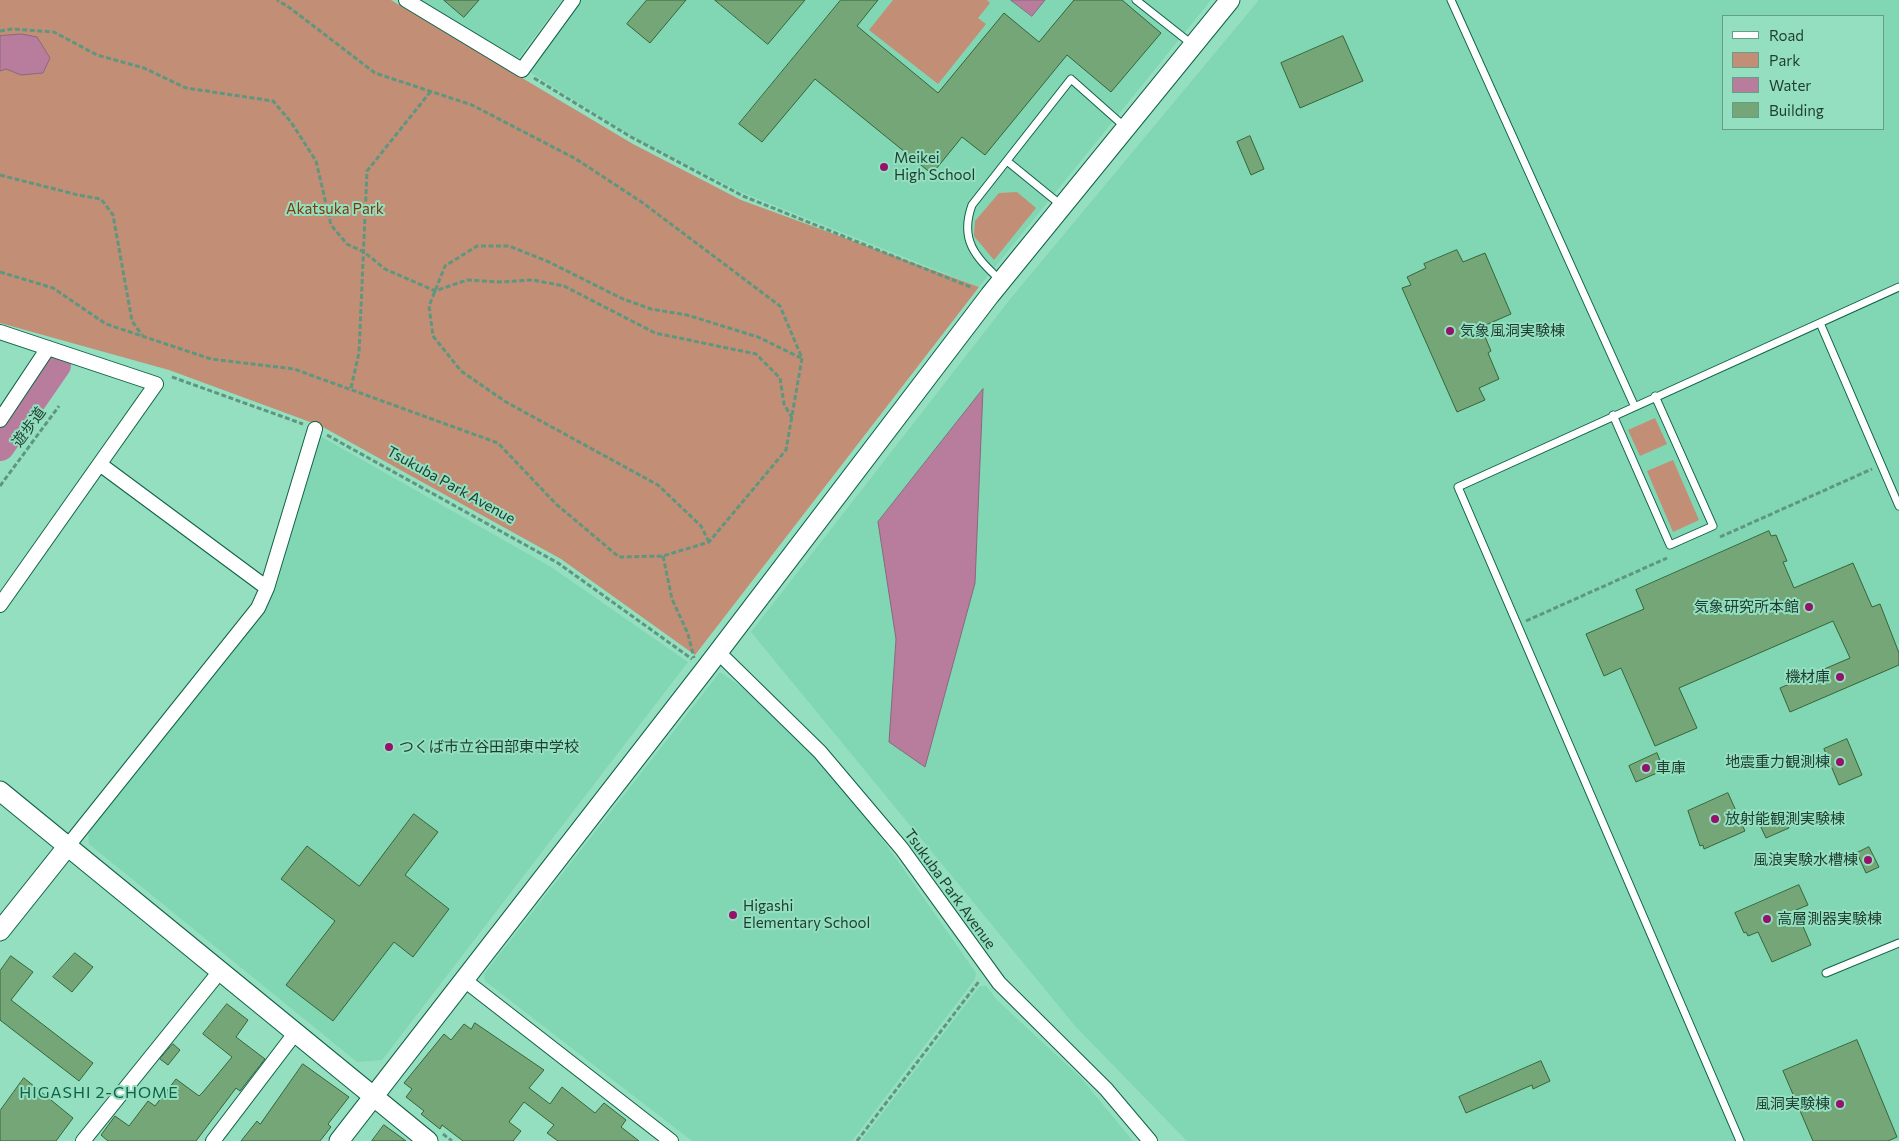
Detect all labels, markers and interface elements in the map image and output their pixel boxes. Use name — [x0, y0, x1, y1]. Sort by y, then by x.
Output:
legend — [1722, 15, 1884, 130]
text: Road — [1769, 26, 1804, 44]
text: Park — [1769, 51, 1800, 69]
text: Water — [1769, 76, 1811, 94]
text: Building — [1769, 101, 1824, 119]
place label: Meikei High School — [894, 149, 975, 184]
marker: Meikei High School — [878, 161, 890, 173]
park label: Akatsuka Park — [286, 200, 384, 218]
place label: 気象風洞実験棟 — [1460, 322, 1565, 340]
marker: 気象風洞実験棟 — [1444, 325, 1456, 337]
street label: 遊歩道 — [8, 404, 50, 450]
street label: Tsukuba Park Avenue — [384, 442, 518, 528]
place label: 気象研究所本館 — [1694, 598, 1799, 616]
marker: 気象研究所本館 — [1803, 601, 1815, 613]
place label: 機材庫 — [1785, 668, 1830, 686]
marker: 機材庫 — [1834, 671, 1846, 683]
place label: つくば市立谷田部東中学校 — [399, 738, 579, 756]
marker: つくば市立谷田部東中学校 — [383, 741, 395, 753]
place label: 地震重力観測棟 — [1725, 753, 1830, 771]
marker: 地震重力観測棟 — [1834, 756, 1846, 768]
place label: 車庫 — [1656, 759, 1686, 777]
marker: 車庫 — [1640, 762, 1652, 774]
place label: 放射能観測実験棟 — [1725, 810, 1845, 828]
marker: 放射能観測実験棟 — [1709, 813, 1721, 825]
street label: Tsukuba Park Avenue — [900, 825, 1000, 953]
place label: 風浪実験水槽棟 — [1753, 851, 1858, 869]
marker: 風浪実験水槽棟 — [1862, 854, 1874, 866]
place label: Higashi Elementary School — [743, 897, 870, 932]
marker: Higashi Elementary School — [727, 909, 739, 921]
place label: 高層測器実験棟 — [1777, 910, 1882, 928]
marker: 高層測器実験棟 — [1761, 913, 1773, 925]
district label: HIGASHI 2-CHOME — [17, 1083, 181, 1103]
place label: 風洞実験棟 — [1755, 1095, 1830, 1113]
marker: 風洞実験棟 — [1834, 1098, 1846, 1110]

